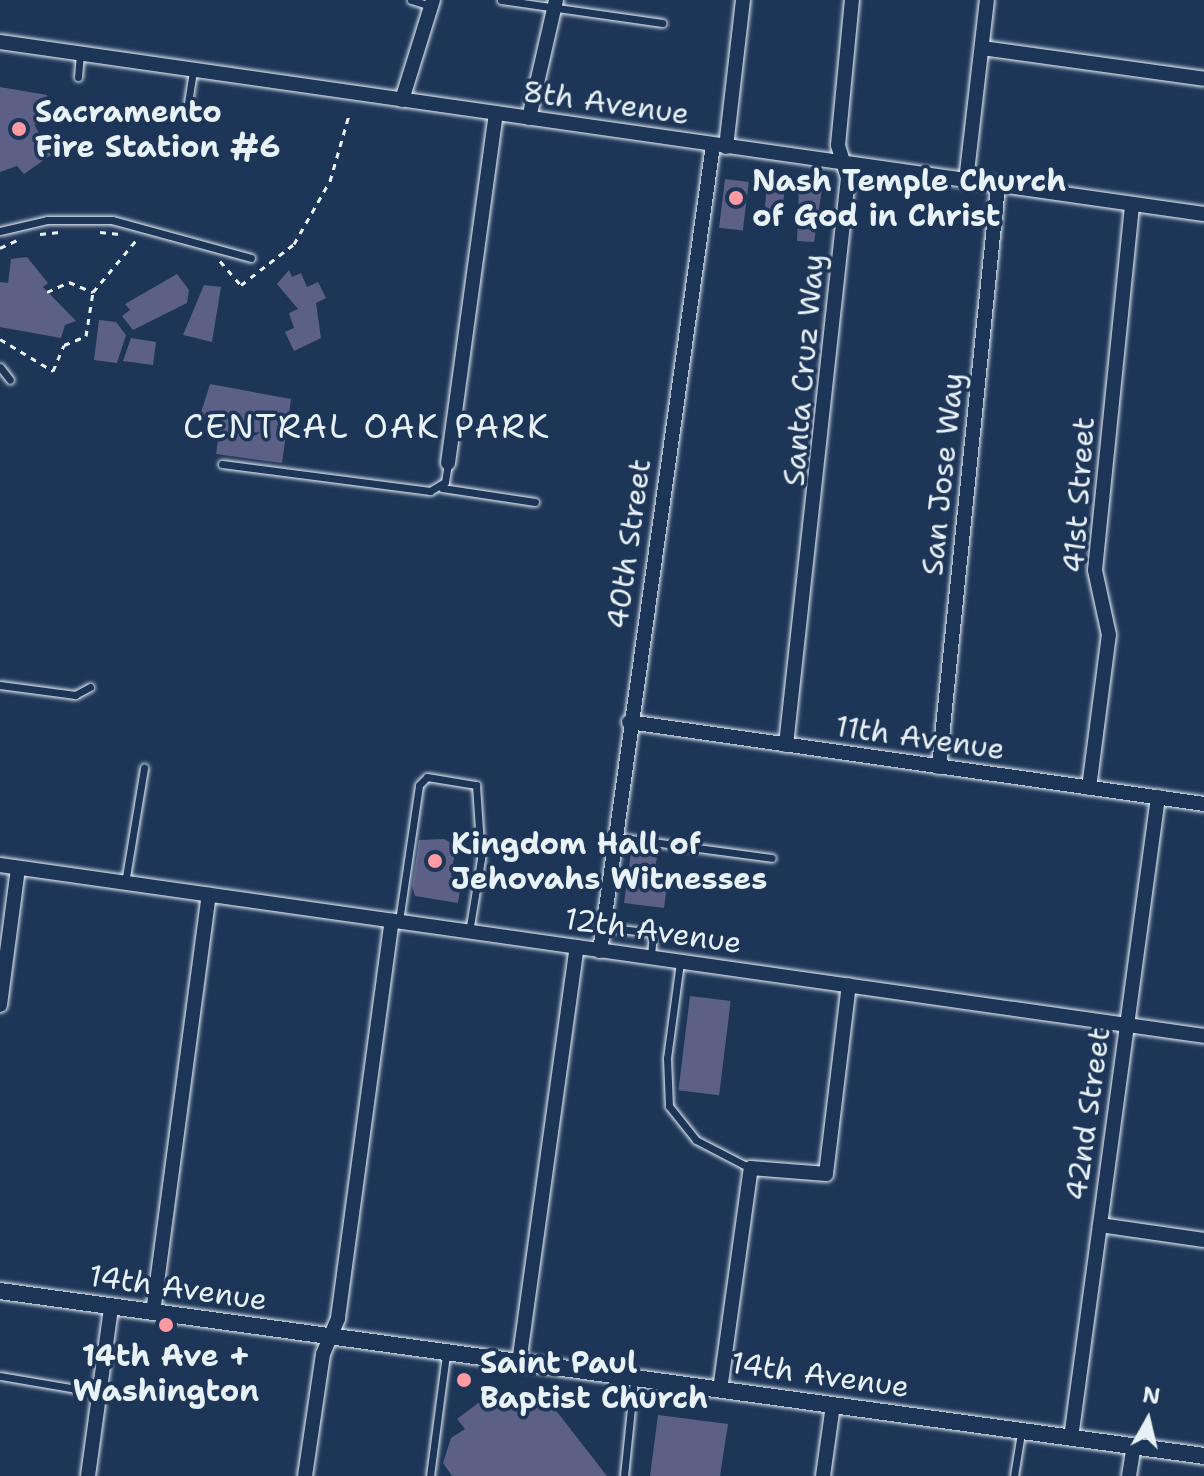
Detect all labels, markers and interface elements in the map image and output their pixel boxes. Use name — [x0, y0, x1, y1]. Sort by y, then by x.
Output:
street label: 8th Avenue — [520, 73, 692, 133]
place label: Sacramento Fire Station #6 — [35, 94, 281, 164]
marker: Sacramento Fire Station #6 — [10, 120, 28, 138]
place label: Nash Temple Church of God in Christ — [752, 163, 1066, 234]
marker: Nash Temple Church of God in Christ — [727, 189, 745, 207]
street label: Santa Cruz Way — [776, 252, 832, 488]
street label: San Jose Way — [914, 371, 972, 577]
district label: CENTRAL OAK PARK — [183, 407, 551, 447]
street label: 41st Street — [1056, 416, 1102, 574]
street label: 40th Street — [599, 457, 659, 631]
street label: 11th Avenue — [833, 708, 1007, 768]
place label: Kingdom Hall of Jehovahs Witnesses — [451, 826, 767, 896]
marker: Kingdom Hall of Jehovahs Witnesses — [426, 852, 444, 870]
street label: 12th Avenue — [562, 901, 744, 961]
street label: 42nd Street — [1058, 1025, 1118, 1203]
street label: 14th Avenue — [87, 1258, 269, 1318]
marker: 14th Ave + Washington — [157, 1316, 175, 1334]
place label: 14th Ave + Washington — [73, 1338, 259, 1408]
place label: Saint Paul Baptist Church — [480, 1345, 708, 1416]
street label: 14th Avenue — [729, 1345, 911, 1405]
marker: Saint Paul Baptist Church — [455, 1371, 473, 1389]
north arrow — [1108, 1380, 1188, 1460]
text: N — [1141, 1380, 1162, 1411]

